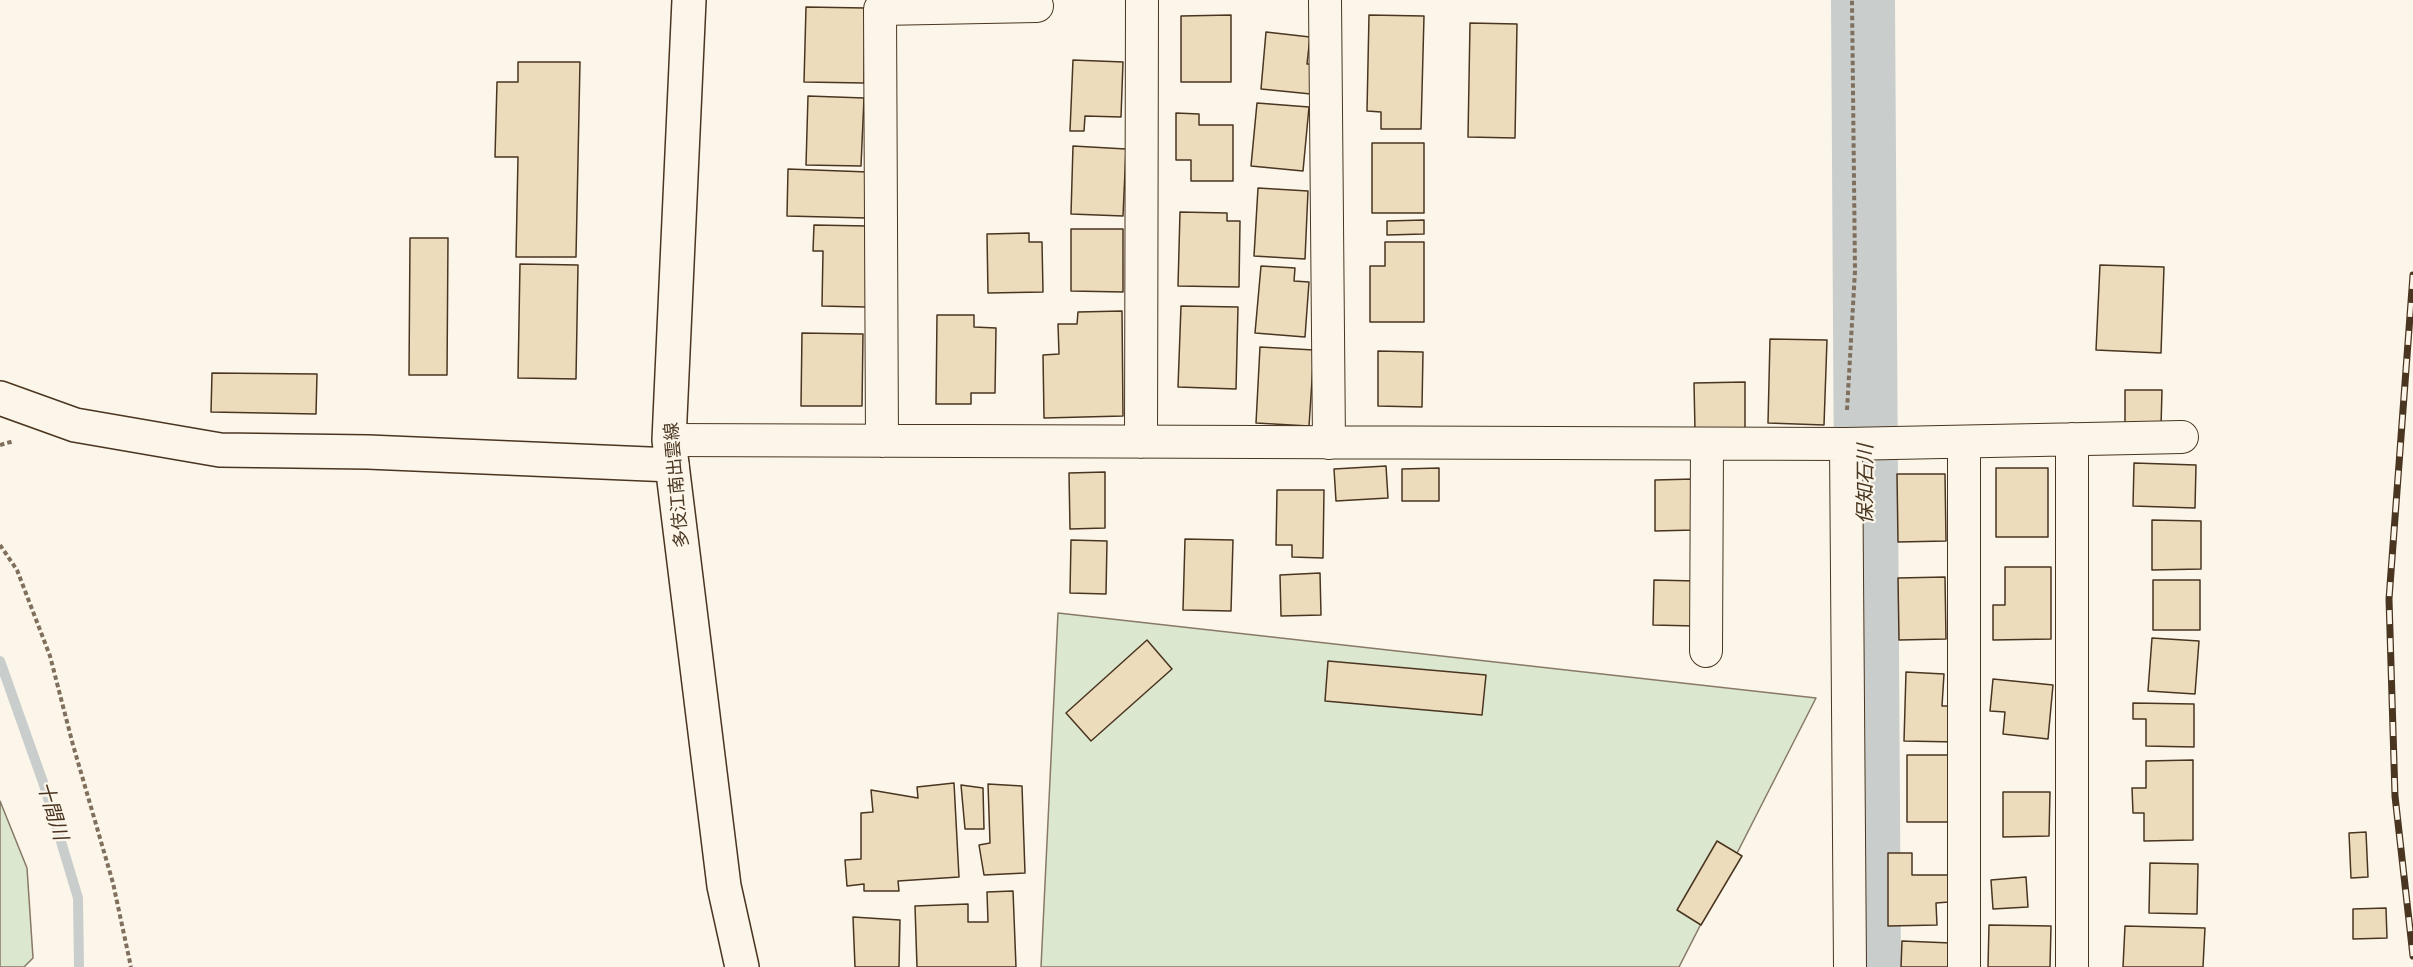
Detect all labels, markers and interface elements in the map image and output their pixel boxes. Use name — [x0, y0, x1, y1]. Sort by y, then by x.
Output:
street label: 多伎江南出雲線 — [661, 421, 693, 549]
water label: 保知石川 — [1854, 444, 1878, 524]
water label: 十間川 — [32, 779, 72, 843]

